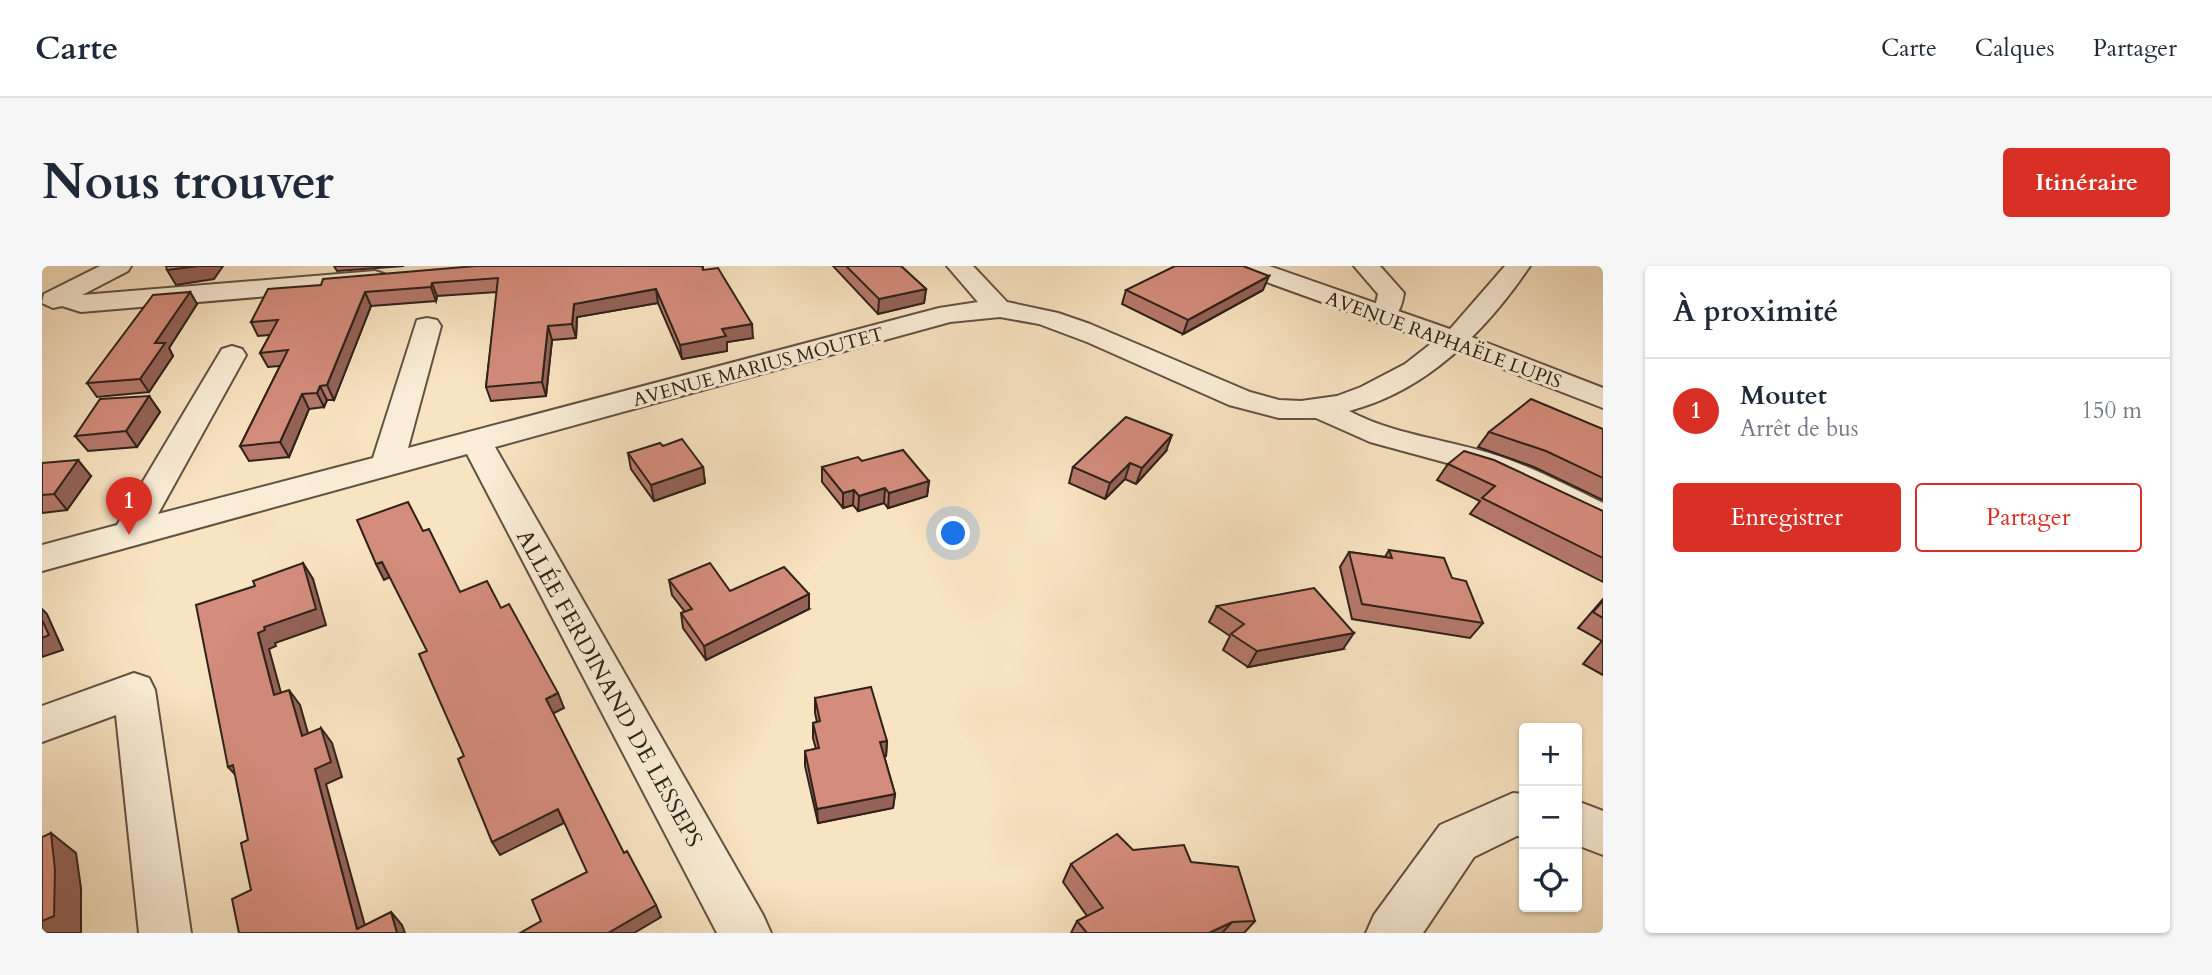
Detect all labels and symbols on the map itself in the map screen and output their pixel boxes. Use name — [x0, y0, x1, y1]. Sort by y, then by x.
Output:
street label: AVENUE RAPHAËLE LUPIS — [1322, 285, 1565, 395]
street label: AVENUE MARIUS MOUTET — [630, 321, 886, 413]
pin: 1 — [106, 477, 152, 535]
your location — [936, 516, 970, 550]
street label: ALLÉE FERDINAND DE LESSEPS — [509, 524, 710, 853]

